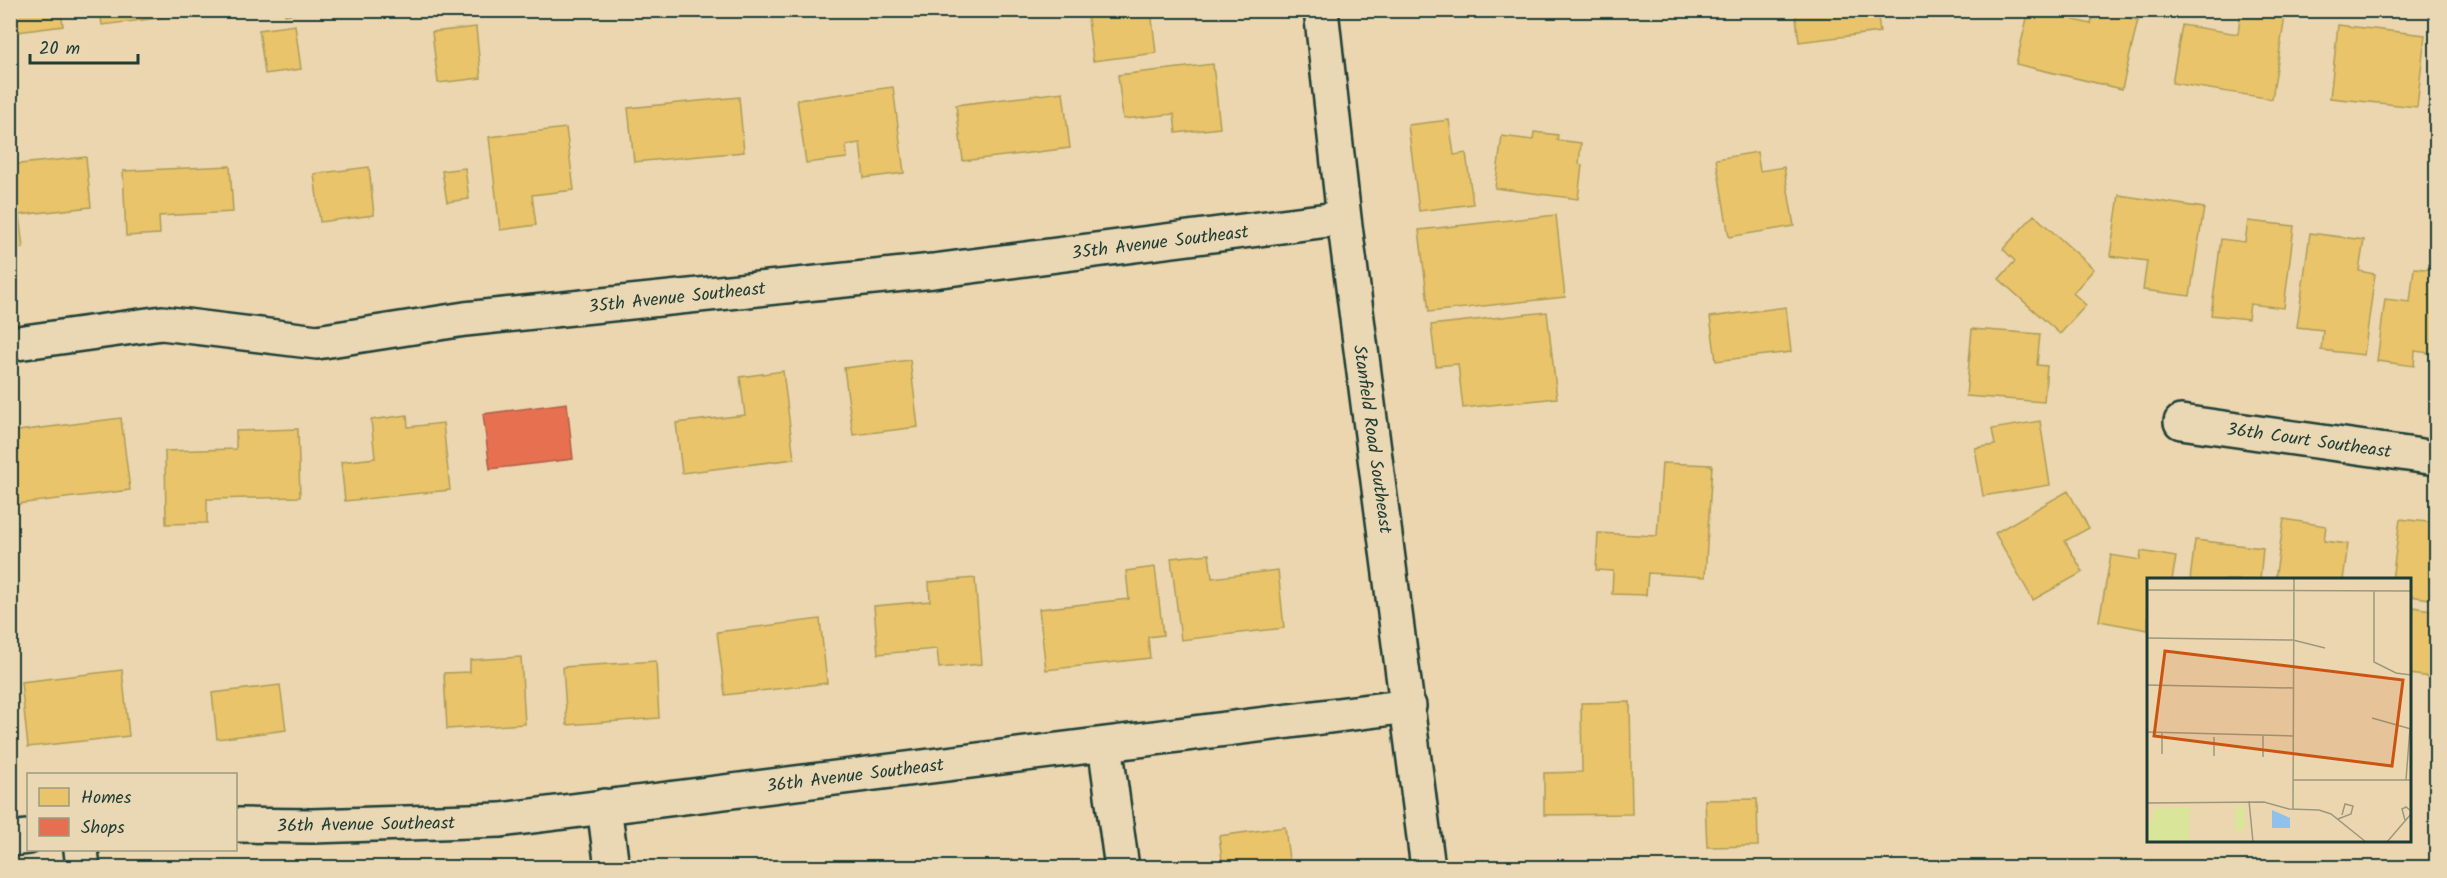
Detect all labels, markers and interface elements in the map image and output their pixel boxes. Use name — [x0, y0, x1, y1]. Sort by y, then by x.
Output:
scale bar — [30, 27, 138, 65]
text: 20 m — [39, 35, 80, 64]
street label: 35th Avenue Southeast — [1070, 218, 1251, 269]
street label: 35th Avenue Southeast — [587, 275, 768, 322]
street label: Stanfield Road Southeast — [1344, 343, 1399, 536]
street label: 36th Court Southeast — [2225, 416, 2394, 468]
inset map — [2147, 578, 2411, 842]
street label: 36th Avenue Southeast — [765, 751, 947, 802]
legend — [27, 773, 237, 851]
text: Homes — [81, 784, 132, 813]
street label: 36th Avenue Southeast — [277, 809, 457, 842]
text: Shops — [81, 814, 125, 843]

